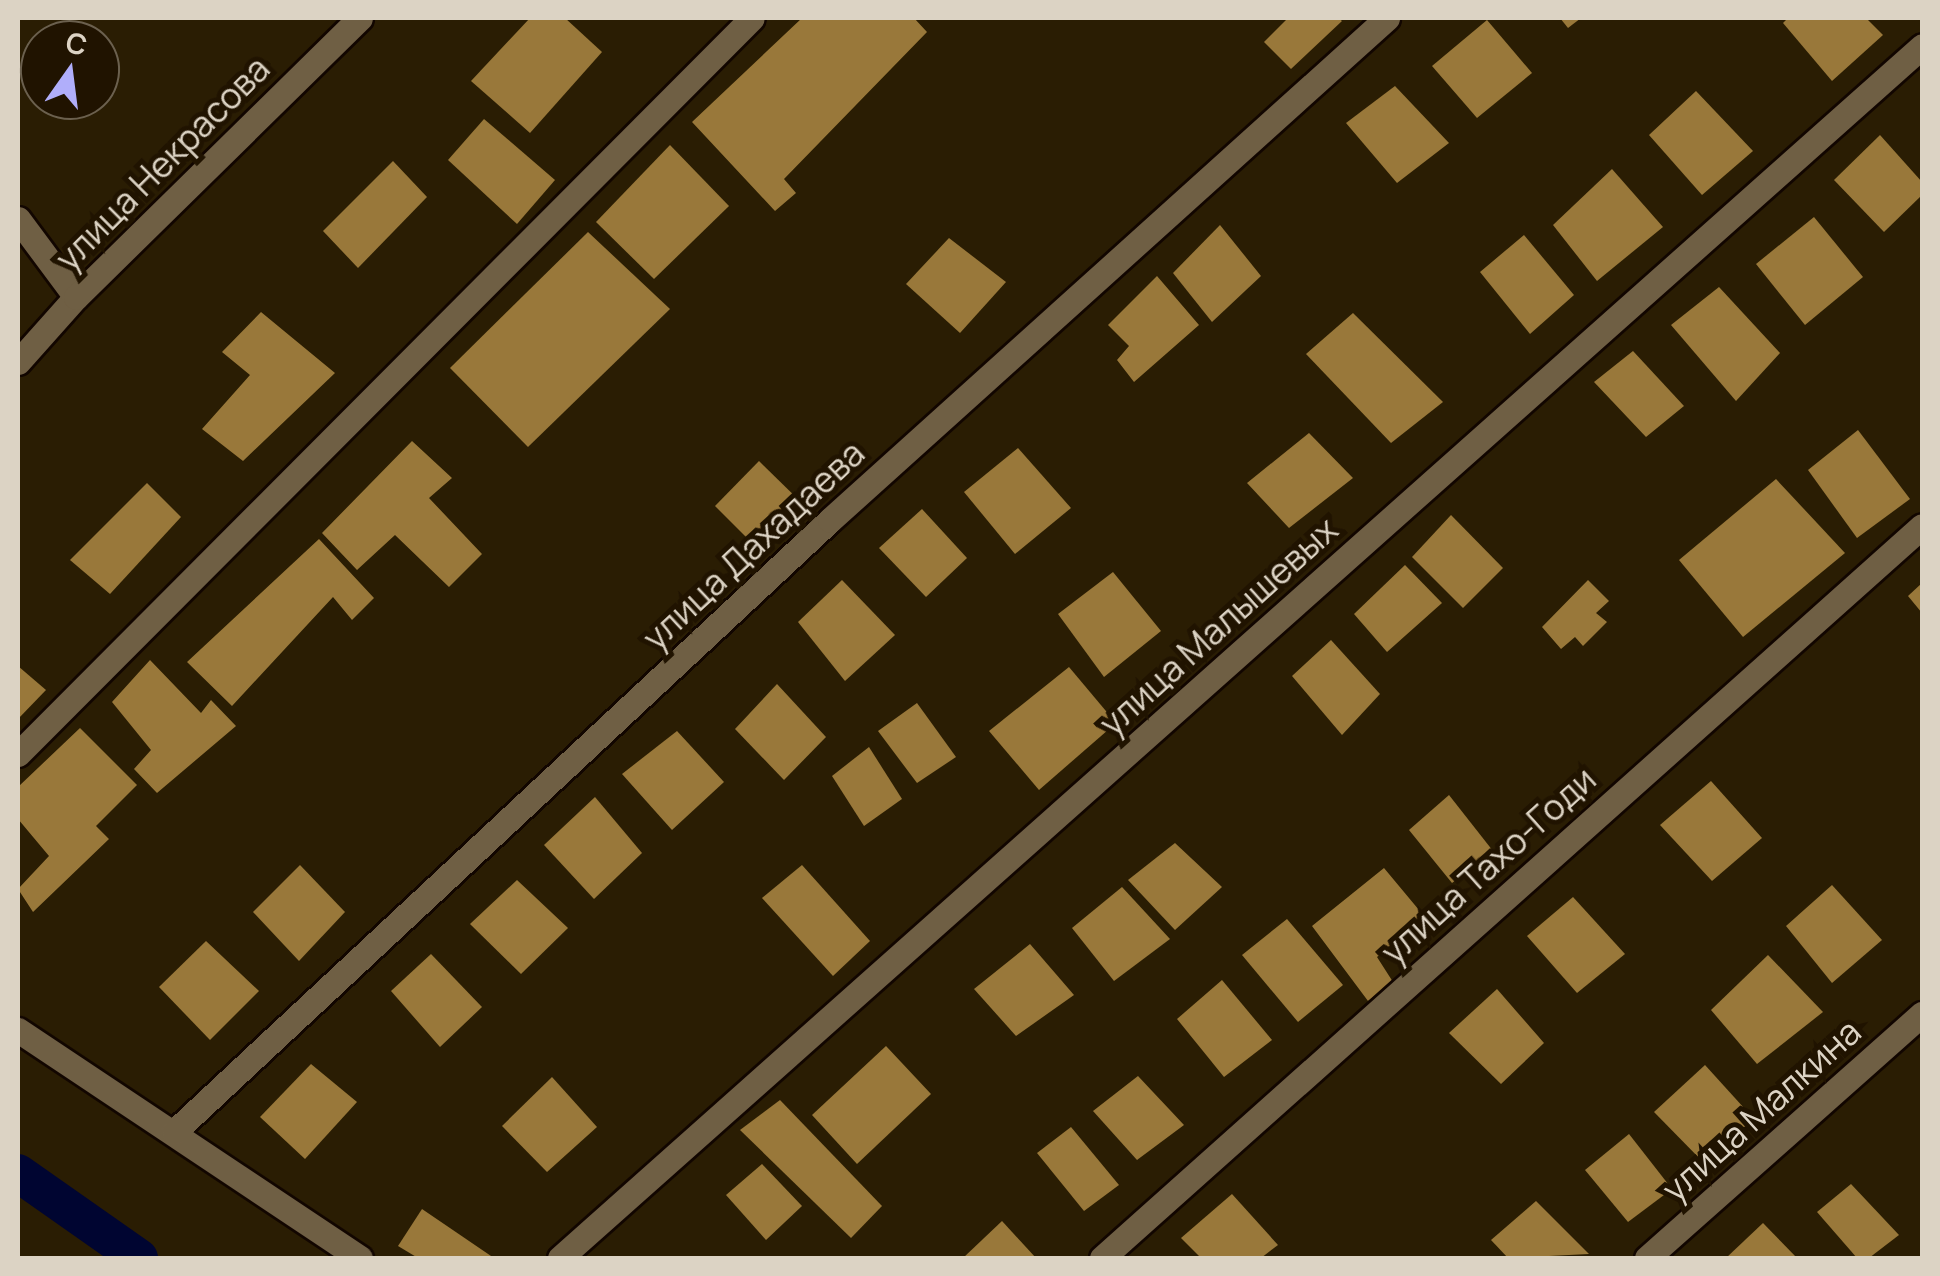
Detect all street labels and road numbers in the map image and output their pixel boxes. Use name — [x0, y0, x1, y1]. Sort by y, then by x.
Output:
street label: улица Некрасова — [46, 47, 278, 279]
street label: улица Дахадаева — [634, 432, 872, 658]
street label: улица Малышевых — [1090, 508, 1346, 744]
street label: улица Тахо-Годи — [1372, 758, 1604, 972]
street label: улица Малкина — [1653, 1010, 1869, 1210]

